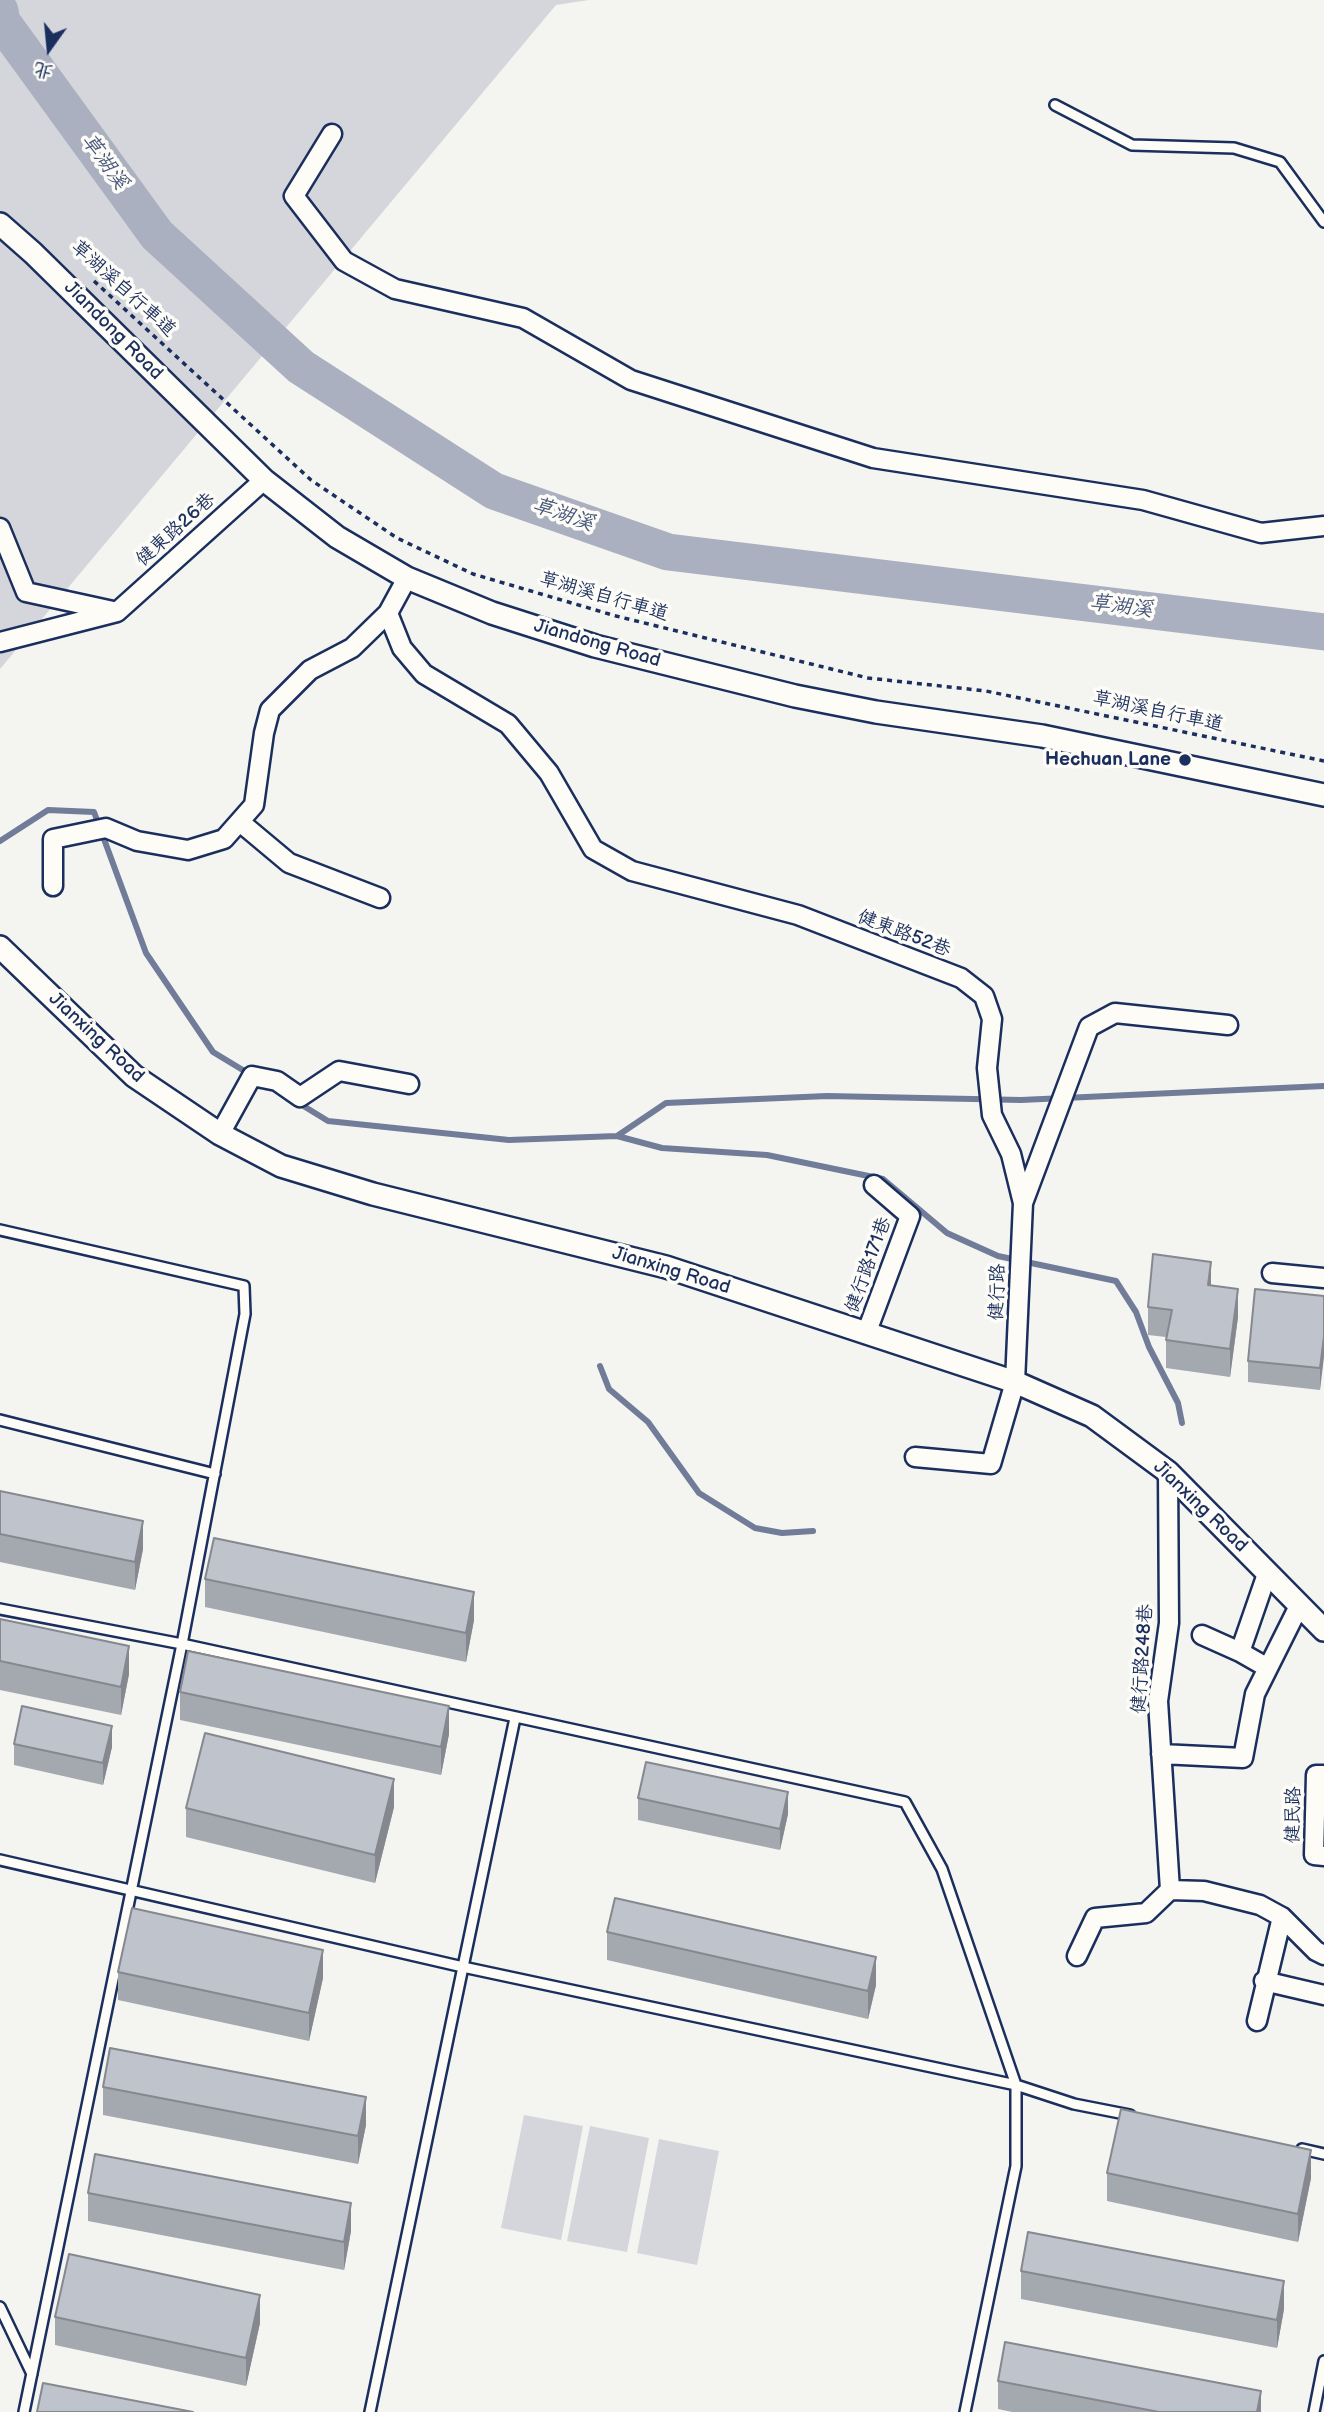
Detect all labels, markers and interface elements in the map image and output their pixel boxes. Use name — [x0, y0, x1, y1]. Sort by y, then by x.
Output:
north arrow — [14, 14, 84, 84]
text: 北 — [31, 56, 56, 83]
water label: 草湖溪 — [75, 129, 133, 195]
street label: 草湖溪自行車道 — [66, 236, 180, 342]
street label: Jiandong Road — [59, 277, 167, 385]
street label: 健東路26巷 — [132, 488, 220, 572]
water label: 草湖溪 — [529, 493, 597, 537]
street label: 草湖溪自行車道 — [537, 568, 671, 626]
water label: 草湖溪 — [1088, 591, 1154, 623]
street label: Jiandong Road — [531, 615, 663, 673]
street label: 草湖溪自行車道 — [1091, 687, 1225, 737]
place label: Hechuan Lane — [1045, 749, 1171, 771]
marker: Hechuan Lane — [1177, 752, 1193, 768]
street label: 健東路52巷 — [854, 906, 954, 962]
street label: Jianxing Road — [44, 988, 148, 1088]
street label: 健行路171巷 — [841, 1214, 897, 1316]
street label: Jianxing Road — [609, 1242, 733, 1300]
street label: 健行路 — [986, 1263, 1010, 1321]
street label: Jianxing Road — [1148, 1456, 1252, 1558]
street label: 健行路248巷 — [1128, 1604, 1158, 1714]
street label: 健民路 — [1282, 1786, 1306, 1844]

